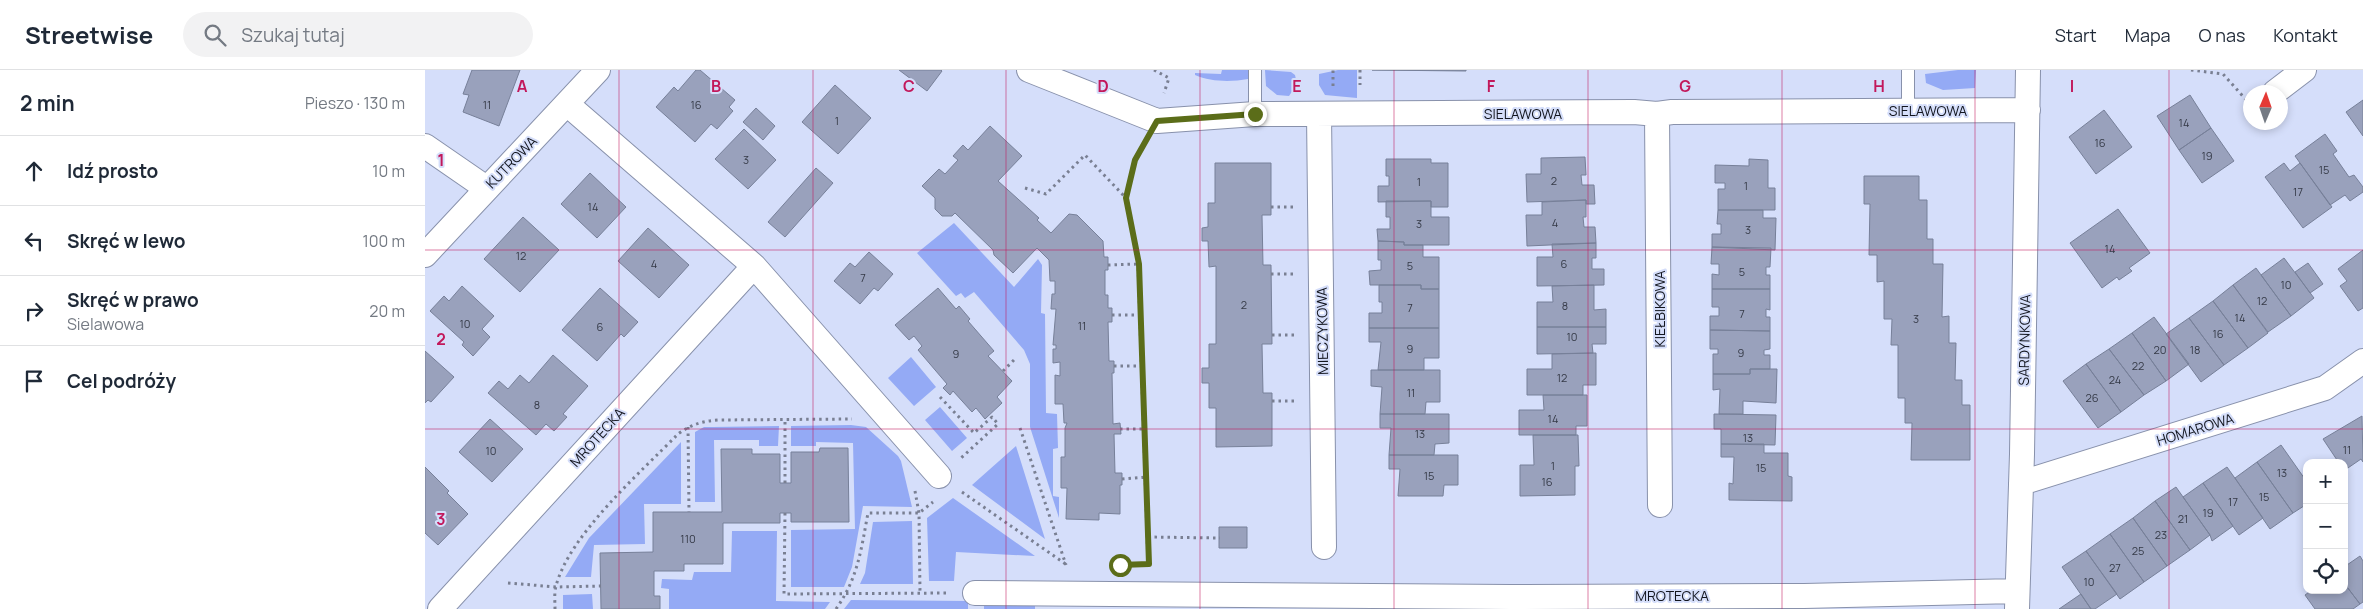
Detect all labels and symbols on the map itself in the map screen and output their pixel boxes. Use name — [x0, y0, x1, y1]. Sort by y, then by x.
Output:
text: A — [517, 75, 528, 97]
text: B — [711, 75, 721, 97]
text: C — [903, 75, 915, 97]
text: D — [1097, 75, 1109, 97]
text: E — [1292, 75, 1302, 97]
text: F — [1487, 75, 1496, 97]
text: G — [1679, 75, 1691, 97]
text: H — [1873, 75, 1885, 97]
text: I — [2070, 75, 2074, 97]
north arrow — [2243, 85, 2288, 130]
house number: 11 — [483, 97, 491, 112]
house number: 16 — [690, 97, 702, 112]
street label: SIELAWOWA — [1889, 101, 1967, 120]
route end — [1244, 103, 1267, 126]
street label: SIELAWOWA — [1484, 104, 1562, 123]
house number: 1 — [835, 113, 839, 128]
house number: 14 — [2179, 115, 2189, 130]
street label: KUTROWA — [481, 132, 541, 192]
house number: 16 — [2094, 135, 2106, 150]
house number: 19 — [2201, 148, 2213, 163]
text: 1 — [437, 149, 445, 171]
house number: 3 — [743, 152, 749, 167]
house number: 15 — [2319, 162, 2329, 177]
house number: 2 — [1551, 173, 1557, 188]
house number: 1 — [1417, 174, 1421, 189]
house number: 1 — [1744, 178, 1748, 193]
house number: 17 — [2293, 184, 2303, 199]
house number: 14 — [588, 199, 598, 214]
house number: 4 — [1552, 215, 1558, 230]
house number: 3 — [1416, 216, 1422, 231]
house number: 3 — [1745, 222, 1751, 237]
house number: 14 — [2105, 241, 2115, 256]
house number: 12 — [516, 248, 526, 263]
house number: 4 — [651, 256, 657, 271]
house number: 6 — [1561, 256, 1568, 271]
house number: 5 — [1407, 258, 1413, 273]
house number: 5 — [1739, 264, 1745, 279]
house number: 7 — [860, 270, 866, 285]
street label: KIEŁBIKOWA — [1650, 270, 1669, 348]
house number: 10 — [2280, 277, 2292, 292]
street label: MIECZYKOWA — [1312, 287, 1332, 375]
house number: 12 — [2257, 293, 2267, 308]
street label: SARDYNKOWA — [2014, 294, 2034, 386]
house number: 2 — [1241, 297, 1247, 312]
house number: 8 — [1562, 298, 1568, 313]
house number: 7 — [1407, 300, 1413, 315]
house number: 7 — [1739, 306, 1745, 321]
house number: 14 — [2235, 310, 2245, 325]
house number: 3 — [1913, 311, 1919, 326]
house number: 10 — [459, 316, 471, 331]
house number: 11 — [1078, 318, 1086, 333]
house number: 6 — [597, 319, 604, 334]
house number: 16 — [2212, 326, 2224, 341]
text: 2 — [436, 328, 446, 350]
house number: 10 — [1566, 329, 1578, 344]
house number: 9 — [1407, 341, 1414, 356]
house number: 20 — [2154, 342, 2166, 357]
house number: 18 — [2190, 342, 2200, 357]
house number: 9 — [1738, 345, 1745, 360]
house number: 9 — [953, 346, 960, 361]
house number: 22 — [2132, 358, 2144, 373]
house number: 12 — [1557, 370, 1567, 385]
house number: 24 — [2109, 372, 2121, 387]
house number: 11 — [1407, 385, 1415, 400]
house number: 26 — [2085, 390, 2099, 405]
house number: 8 — [534, 397, 540, 412]
street label: MROTECKA — [565, 403, 629, 471]
street label: HOMAROWA — [2154, 408, 2236, 450]
house number: 14 — [1548, 411, 1558, 426]
house number: 13 — [1415, 426, 1425, 441]
house number: 13 — [1743, 430, 1753, 445]
house number: 11 — [2343, 442, 2351, 457]
house number: 10 — [485, 443, 497, 458]
house number: 1 — [1551, 458, 1555, 473]
house number: 15 — [1756, 460, 1766, 475]
house number: 13 — [2277, 465, 2287, 480]
house number: 15 — [1424, 468, 1434, 483]
house number: 16 — [1541, 474, 1553, 489]
house number: 15 — [2259, 489, 2269, 504]
house number: 17 — [2228, 494, 2238, 509]
house number: 19 — [2202, 505, 2214, 520]
text: 3 — [436, 508, 446, 530]
house number: 21 — [2178, 511, 2188, 526]
house number: 23 — [2155, 527, 2167, 542]
house number: 110 — [680, 531, 696, 546]
house number: 25 — [2132, 543, 2144, 558]
route start — [1109, 554, 1132, 577]
house number: 27 — [2109, 560, 2121, 575]
house number: 10 — [2083, 574, 2095, 589]
street label: MROTECKA — [1635, 586, 1709, 605]

